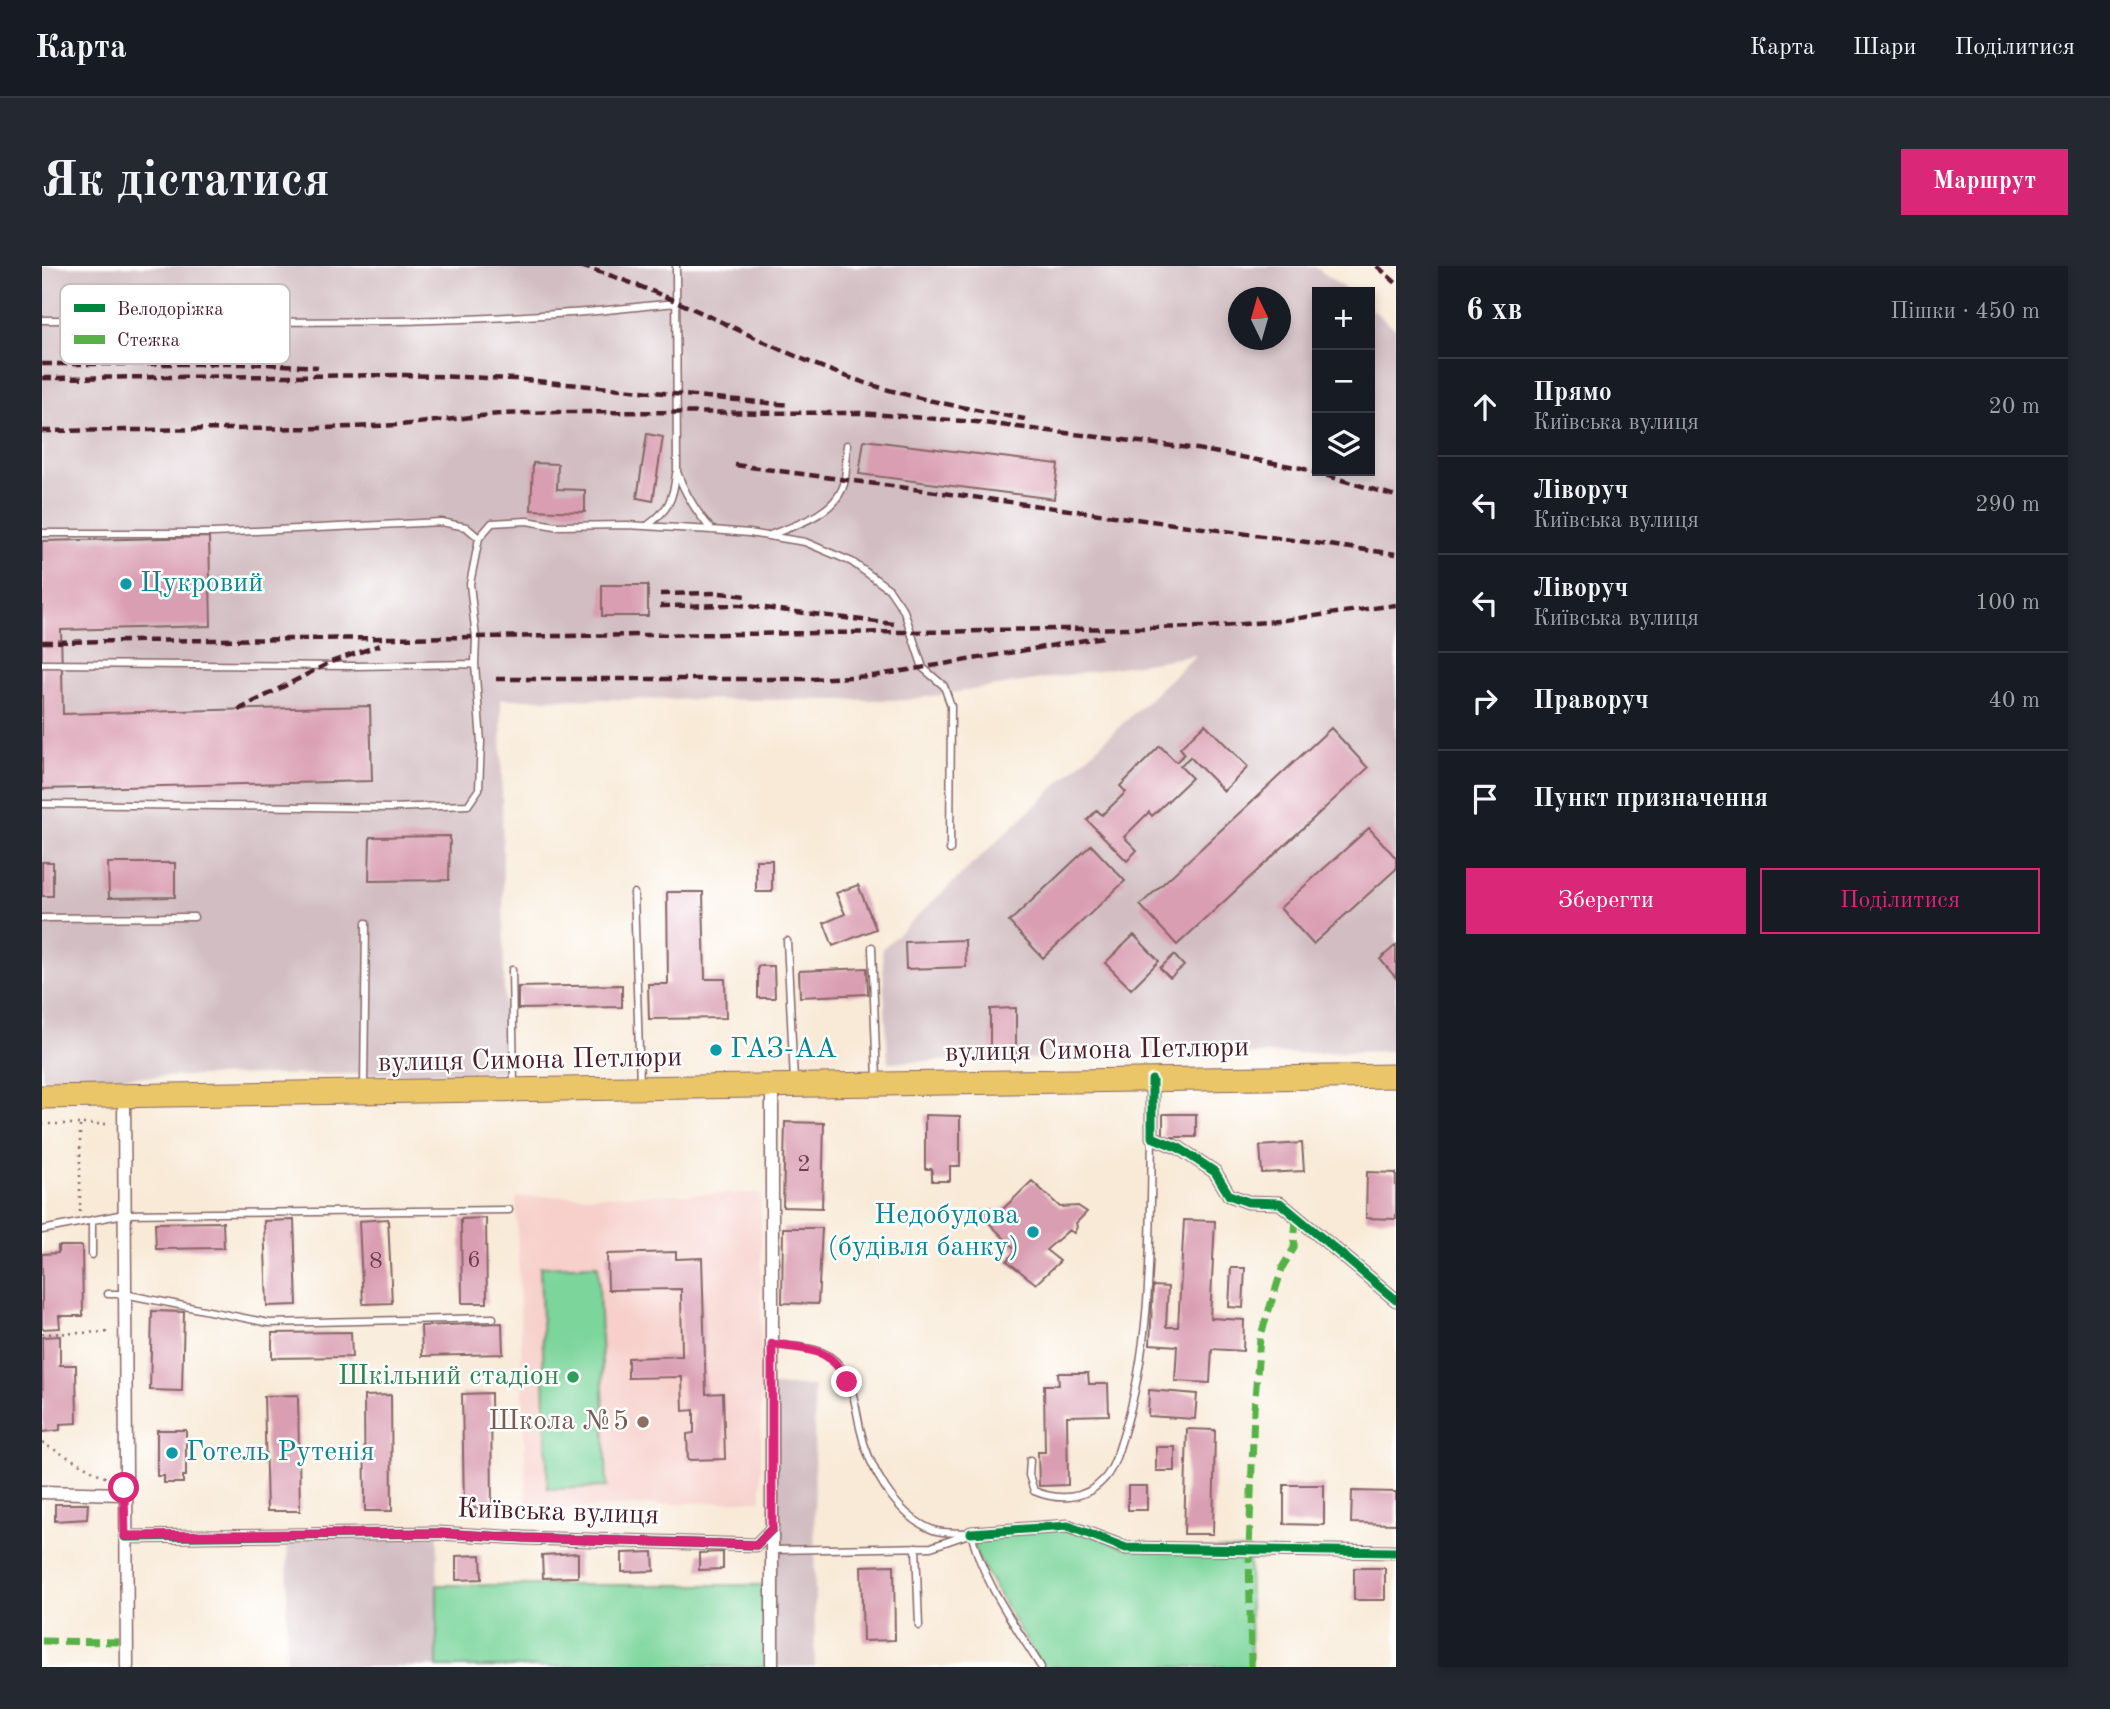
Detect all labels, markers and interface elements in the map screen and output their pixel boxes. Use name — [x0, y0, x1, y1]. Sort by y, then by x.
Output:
text: Карта — [35, 32, 127, 65]
text: Карта — [1750, 36, 1815, 60]
text: Шари — [1853, 36, 1916, 60]
text: Поділитися — [1954, 36, 2075, 60]
button: Маршрут — [1901, 149, 2068, 215]
text: Як дістатися — [42, 158, 330, 207]
legend — [60, 284, 290, 364]
north arrow — [1228, 287, 1291, 350]
map controls — [1312, 287, 1375, 476]
button: + — [1312, 287, 1375, 350]
text: 6 хв — [1466, 296, 1522, 326]
text: Пішки · 450 m — [1890, 300, 2040, 323]
text: Велодоріжка — [117, 301, 224, 320]
text: Стежка — [117, 332, 181, 351]
button: − — [1312, 350, 1375, 413]
text: Прямо — [1533, 380, 1612, 406]
icon: ahead — [1466, 388, 1504, 426]
text: 20 m — [1989, 395, 2040, 418]
text: Київська вулиця — [1533, 411, 1699, 434]
button: layers — [1312, 413, 1375, 476]
text: Ліворуч — [1533, 478, 1628, 504]
icon: left — [1466, 486, 1504, 524]
text: 290 m — [1975, 493, 2040, 516]
text: Київська вулиця — [1533, 509, 1699, 532]
place label: Цукровий — [140, 570, 263, 598]
marker: Цукровий — [118, 576, 134, 592]
text: Ліворуч — [1533, 576, 1628, 602]
icon: left — [1466, 584, 1504, 622]
text: 100 m — [1975, 591, 2040, 614]
text: Київська вулиця — [1533, 607, 1699, 630]
icon: right — [1466, 682, 1504, 720]
text: Праворуч — [1533, 688, 1649, 714]
text: 40 m — [1989, 689, 2040, 712]
icon: arrive — [1466, 780, 1504, 818]
text: Пункт призначення — [1533, 786, 1768, 812]
button: Зберегти — [1466, 868, 1746, 934]
button: Поділитися — [1760, 868, 2040, 934]
street label: вулиця Симона Петлюри — [945, 1034, 1249, 1068]
place label: ГАЗ-АА — [730, 1036, 837, 1064]
marker: ГАЗ-АА — [708, 1042, 724, 1058]
street label: вулиця Симона Петлюри — [378, 1044, 682, 1078]
house number: 2 — [797, 1153, 811, 1177]
place label: Недобудова (будівля банку) — [828, 1202, 1019, 1262]
marker: Недобудова (будівля банку) — [1025, 1224, 1041, 1240]
house number: 6 — [467, 1249, 481, 1273]
house number: 8 — [369, 1250, 383, 1274]
place label: Шкільний стадіон — [338, 1363, 559, 1391]
route end — [831, 1366, 862, 1397]
marker: Шкільний стадіон — [565, 1369, 581, 1385]
place label: Школа №5 — [488, 1408, 629, 1436]
marker: Школа №5 — [635, 1414, 651, 1430]
place label: Готель Рутенія — [186, 1439, 375, 1467]
marker: Готель Рутенія — [164, 1445, 180, 1461]
route start — [108, 1472, 139, 1503]
street label: Київська вулиця — [457, 1495, 659, 1531]

